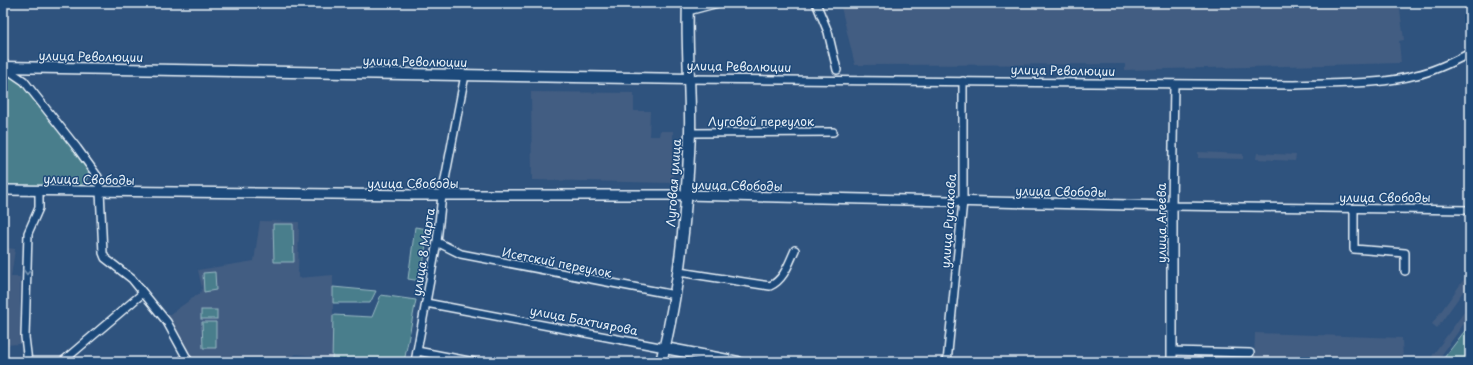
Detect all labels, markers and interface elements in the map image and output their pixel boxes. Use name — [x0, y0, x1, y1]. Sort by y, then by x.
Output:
street label: улица Революции — [38, 46, 144, 66]
street label: улица Революции — [362, 51, 468, 71]
street label: улица Революции — [686, 56, 792, 76]
street label: улица Революции — [1010, 60, 1116, 80]
street label: Луговой переулок — [708, 112, 815, 130]
street label: Луговая улица — [661, 138, 685, 228]
street label: улица Свободы — [43, 169, 135, 189]
street label: улица Русакова — [936, 173, 960, 269]
street label: улица Свободы — [367, 174, 459, 192]
street label: улица Свободы — [691, 175, 783, 195]
street label: улица Свободы — [1015, 181, 1107, 201]
street label: улица Агеева — [1152, 182, 1170, 263]
street label: улица Свободы — [1339, 188, 1431, 206]
street label: улица 8 Марта — [407, 206, 439, 297]
street label: Исетский переулок — [501, 243, 614, 282]
one-way arrow — [23, 269, 31, 275]
street label: улица Бахтиярова — [528, 301, 640, 339]

